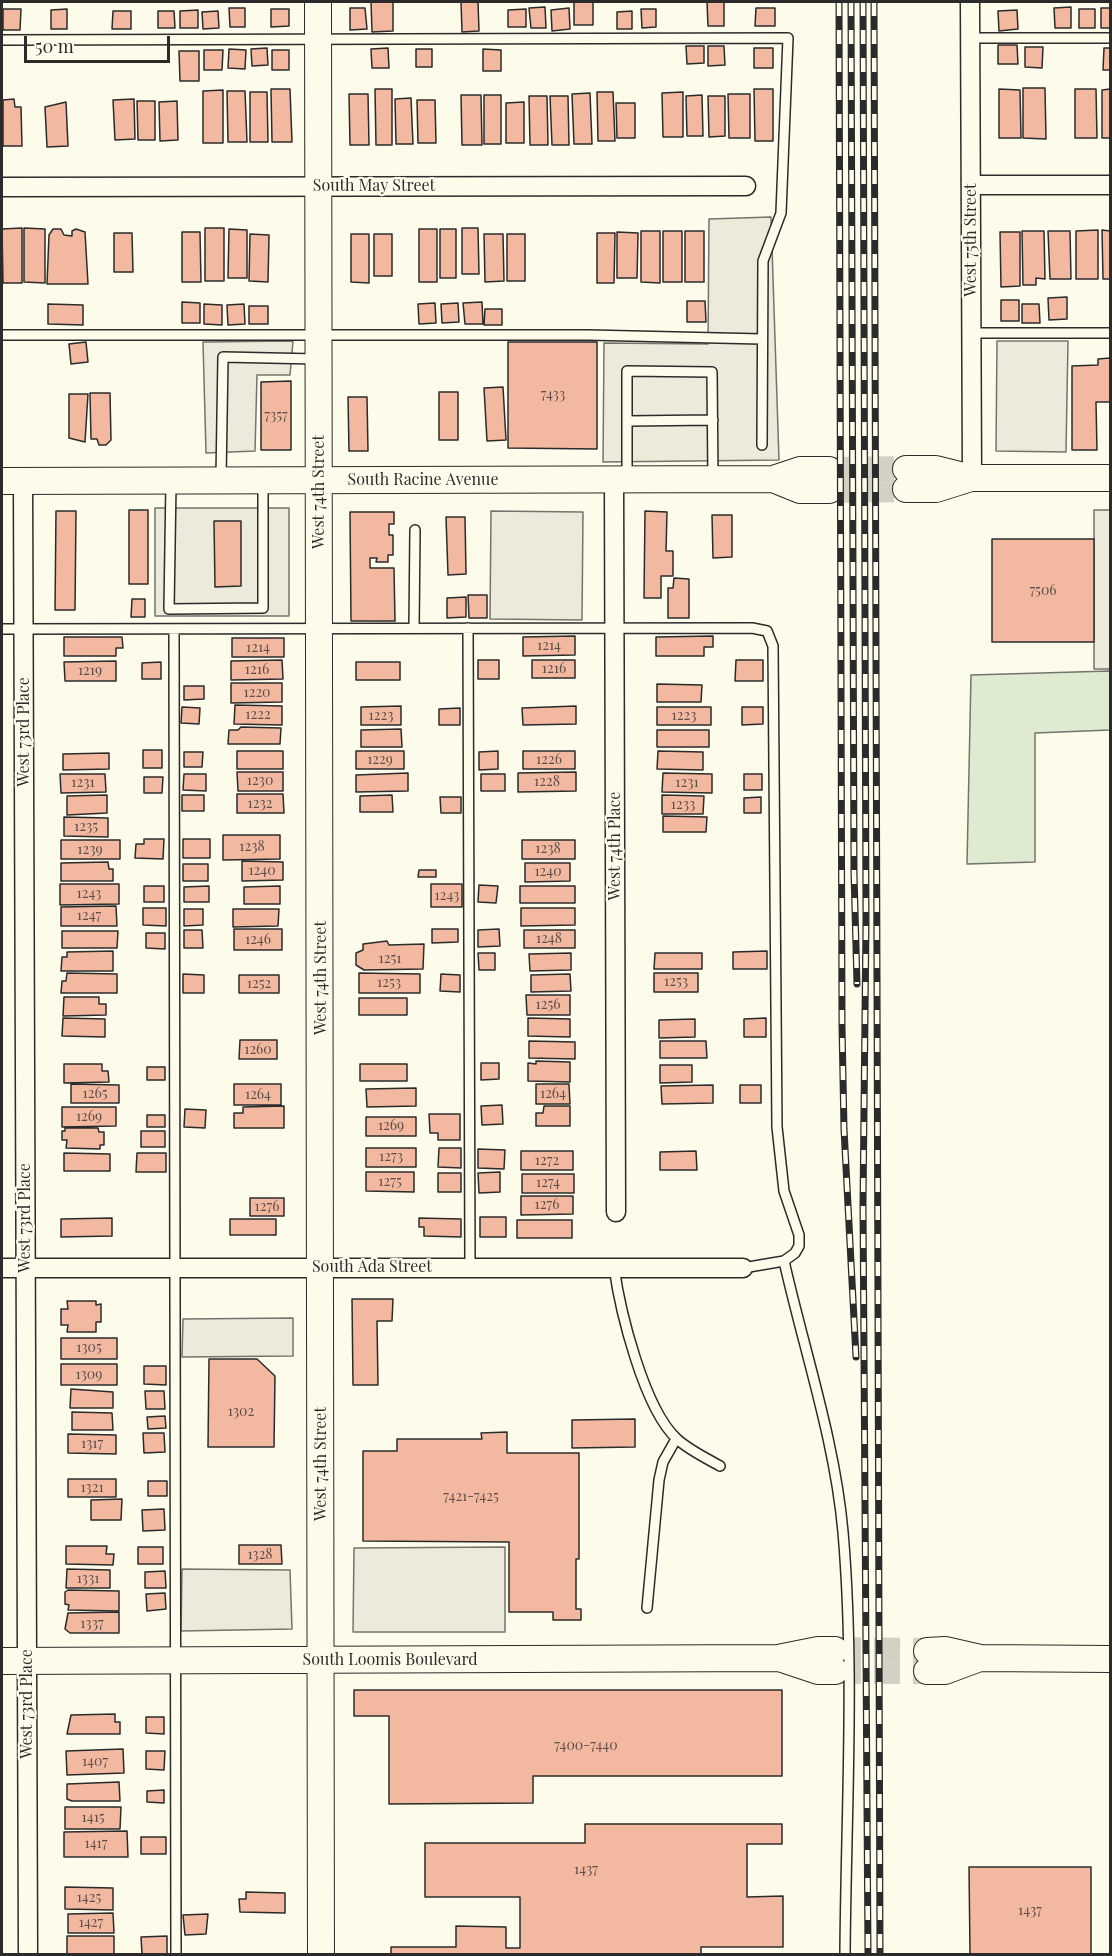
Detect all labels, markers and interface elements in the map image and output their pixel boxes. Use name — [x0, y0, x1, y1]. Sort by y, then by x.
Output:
scale bar — [27, 24, 172, 62]
text: 50 m — [35, 34, 74, 58]
street label: South May Street — [313, 176, 435, 196]
street label: West 75th Street — [961, 183, 981, 297]
house number: 7433 — [541, 387, 565, 403]
house number: 7357 — [264, 408, 288, 424]
street label: West 74th Street — [309, 435, 329, 549]
street label: South Racine Avenue — [348, 470, 498, 490]
house number: 7506 — [1029, 583, 1057, 599]
house number: 1214 — [537, 638, 561, 654]
house number: 1214 — [246, 640, 270, 656]
house number: 1216 — [542, 661, 566, 677]
house number: 1216 — [245, 662, 269, 678]
house number: 1219 — [78, 663, 102, 679]
street label: West 73rd Place — [14, 677, 34, 787]
house number: 1220 — [244, 685, 270, 701]
house number: 1222 — [245, 707, 271, 723]
house number: 1223 — [369, 708, 393, 724]
house number: 1223 — [672, 708, 696, 724]
house number: 1229 — [367, 752, 393, 768]
house number: 1226 — [536, 752, 562, 768]
house number: 1230 — [247, 773, 273, 789]
house number: 1228 — [534, 774, 560, 790]
house number: 1231 — [71, 775, 95, 791]
house number: 1231 — [675, 775, 699, 791]
street label: West 74th Place — [605, 792, 625, 900]
house number: 1232 — [248, 796, 272, 812]
house number: 1233 — [671, 797, 695, 813]
house number: 1235 — [74, 819, 98, 835]
house number: 1238 — [239, 839, 265, 855]
house number: 1238 — [535, 841, 561, 857]
house number: 1239 — [77, 842, 103, 858]
house number: 1240 — [248, 863, 276, 879]
house number: 1240 — [534, 864, 562, 880]
house number: 1243 — [77, 886, 101, 902]
house number: 1243 — [435, 888, 459, 904]
house number: 1247 — [77, 908, 101, 924]
street label: West 74th Street — [311, 921, 331, 1035]
house number: 1248 — [536, 931, 562, 947]
house number: 1246 — [245, 932, 271, 948]
house number: 1251 — [379, 951, 401, 967]
house number: 1253 — [664, 974, 688, 990]
house number: 1253 — [377, 975, 401, 991]
house number: 1252 — [247, 976, 271, 992]
house number: 1256 — [536, 997, 560, 1013]
house number: 1260 — [244, 1042, 272, 1058]
house number: 1265 — [83, 1086, 107, 1102]
house number: 1264 — [540, 1086, 566, 1102]
house number: 1264 — [245, 1087, 271, 1103]
house number: 1269 — [76, 1109, 102, 1125]
house number: 1269 — [378, 1118, 404, 1134]
house number: 1273 — [379, 1149, 403, 1165]
house number: 1272 — [535, 1153, 559, 1169]
street label: West 73rd Place — [15, 1163, 35, 1273]
house number: 1275 — [378, 1174, 402, 1190]
house number: 1274 — [536, 1175, 560, 1191]
house number: 1276 — [535, 1197, 559, 1213]
house number: 1276 — [255, 1199, 279, 1215]
street label: South Ada Street — [312, 1257, 432, 1277]
house number: 1305 — [76, 1340, 102, 1356]
house number: 1309 — [76, 1367, 102, 1383]
house number: 1302 — [228, 1404, 254, 1420]
street label: West 74th Street — [311, 1407, 331, 1521]
house number: 1317 — [81, 1436, 103, 1452]
house number: 1321 — [80, 1480, 104, 1496]
house number: 7421-7425 — [443, 1489, 499, 1505]
house number: 1328 — [247, 1547, 273, 1563]
house number: 1331 — [77, 1571, 99, 1587]
house number: 1337 — [80, 1616, 104, 1632]
street label: West 73rd Place — [17, 1649, 37, 1759]
street label: South Loomis Boulevard — [302, 1650, 478, 1670]
house number: 7400-7440 — [554, 1738, 618, 1754]
house number: 1407 — [82, 1754, 108, 1770]
house number: 1415 — [82, 1810, 104, 1826]
house number: 1417 — [85, 1836, 107, 1852]
house number: 1437 — [574, 1862, 598, 1878]
house number: 1425 — [77, 1890, 101, 1906]
house number: 1437 — [1018, 1903, 1042, 1919]
house number: 1427 — [79, 1915, 103, 1931]

